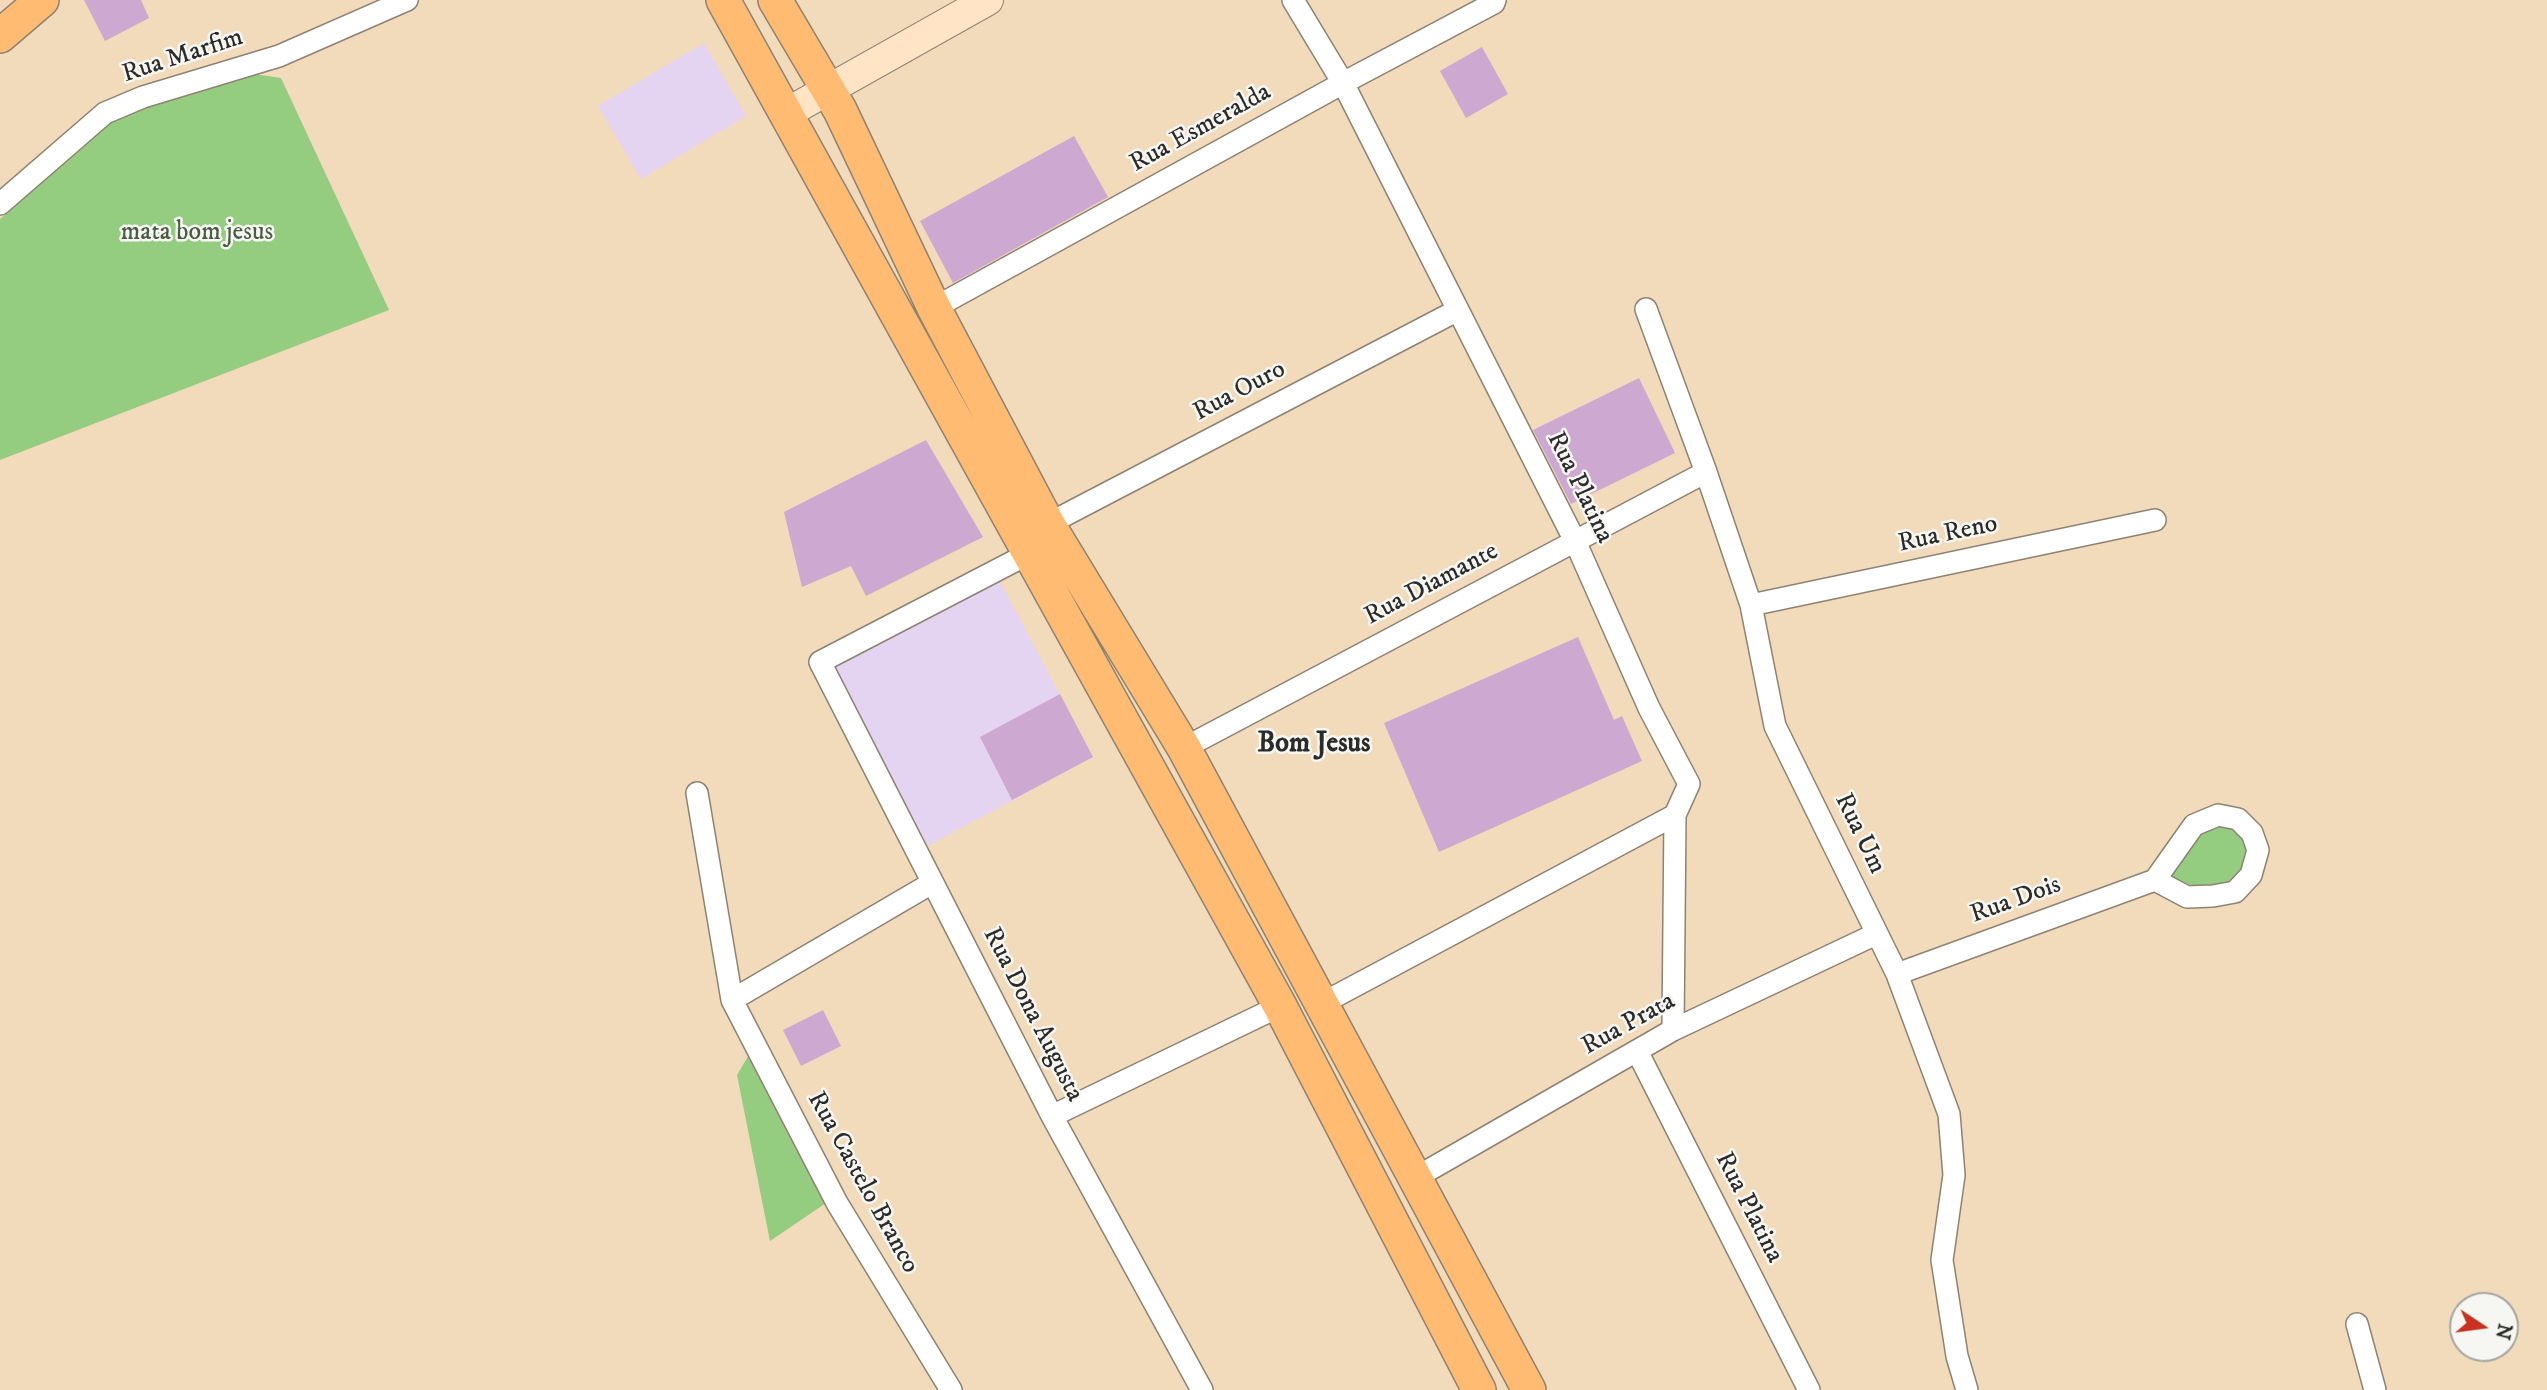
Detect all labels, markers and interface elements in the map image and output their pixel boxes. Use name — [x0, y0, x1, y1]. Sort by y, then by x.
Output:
street label: Rua Marfim — [119, 23, 247, 91]
street label: Rua Esmeralda — [1125, 77, 1277, 181]
park label: mata bom jesus — [121, 218, 273, 250]
street label: Rua Ouro — [1189, 355, 1291, 429]
street label: Rua Platina — [1539, 427, 1619, 549]
street label: Rua Reno — [1896, 509, 2000, 561]
street label: Rua Diamante — [1360, 537, 1504, 633]
district label: Bom Jesus — [1258, 728, 1370, 762]
street label: Rua Um — [1826, 789, 1892, 879]
street label: Rua Dois — [1967, 870, 2065, 932]
street label: Rua Dona Augusta — [975, 923, 1089, 1107]
street label: Rua Prata — [1577, 987, 1681, 1063]
street label: Rua Castelo Branco — [799, 1087, 925, 1279]
street label: Rua Platina — [1707, 1147, 1789, 1269]
north arrow — [2449, 1292, 2519, 1362]
text: N — [2490, 1321, 2516, 1342]

